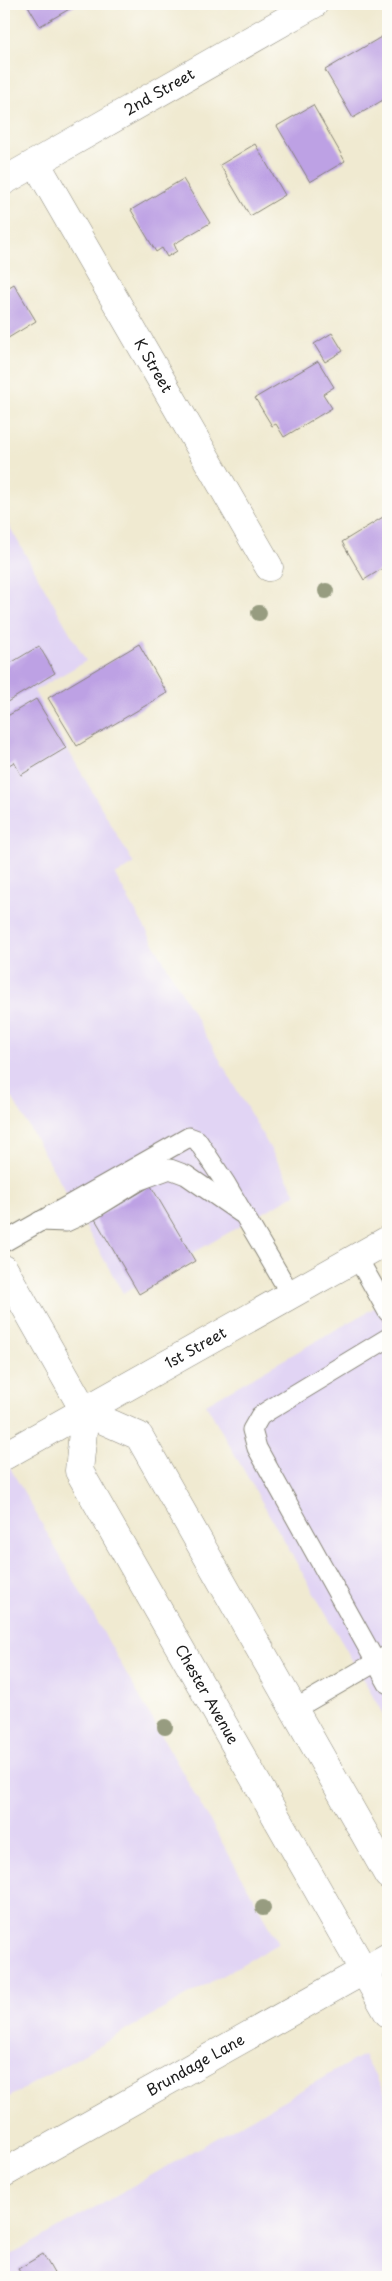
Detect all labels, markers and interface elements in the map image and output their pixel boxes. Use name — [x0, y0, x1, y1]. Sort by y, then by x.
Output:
street label: 2nd Street — [119, 62, 198, 120]
street label: K Street — [129, 333, 179, 396]
street label: 1st Street — [160, 1320, 230, 1373]
street label: Chester Avenue — [170, 1640, 245, 1748]
street label: Brundage Lane — [142, 2027, 248, 2101]

